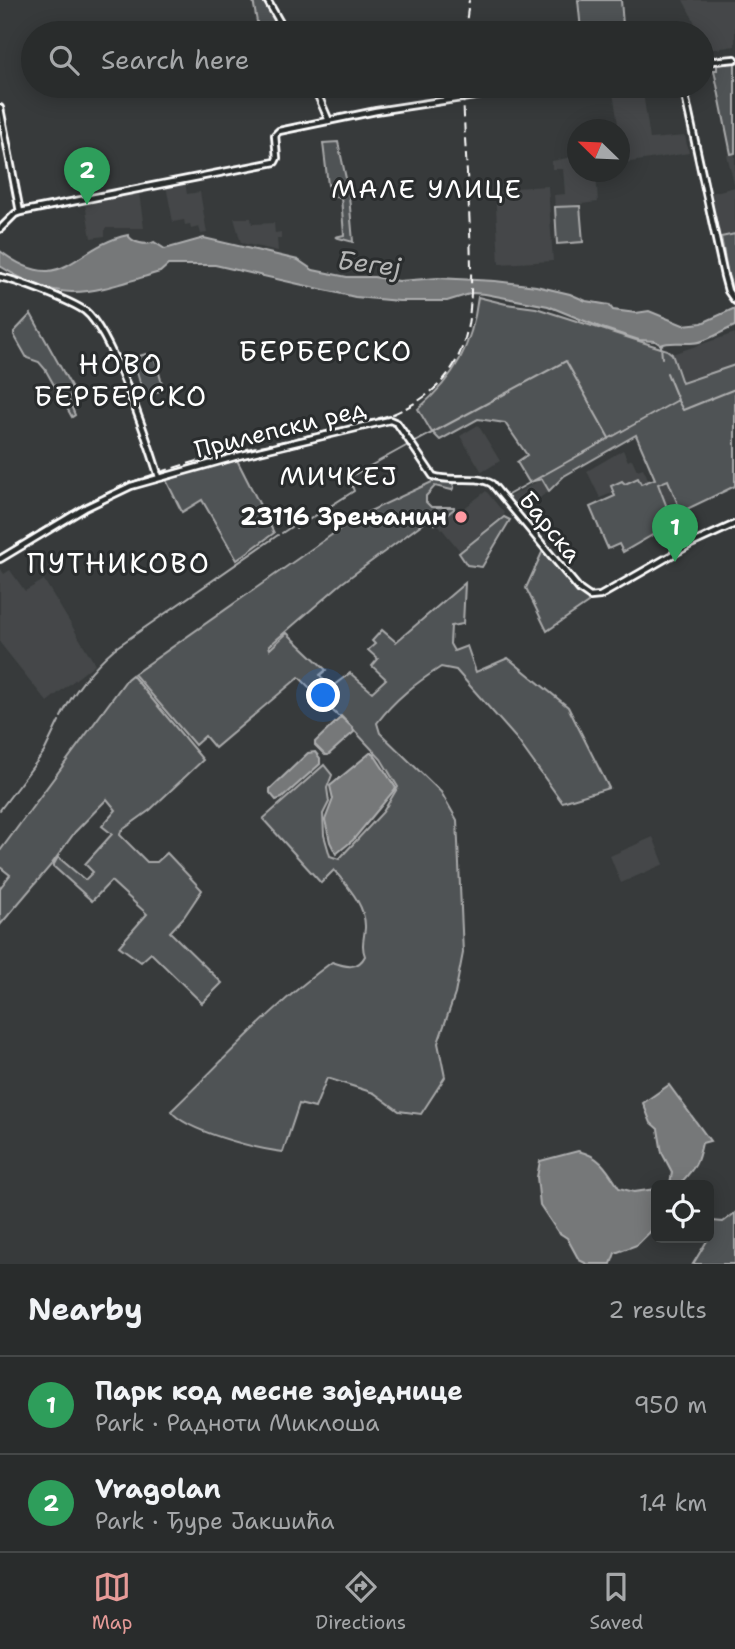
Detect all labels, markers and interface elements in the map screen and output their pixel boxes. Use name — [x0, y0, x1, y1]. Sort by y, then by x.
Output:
search box — [21, 21, 714, 98]
icon: search — [45, 41, 83, 79]
text: Search here — [101, 42, 250, 77]
north arrow — [567, 119, 630, 182]
pin: 2 — [64, 147, 110, 205]
district label: МАЛЕ УЛИЦЕ — [331, 171, 523, 206]
water label: Бегеј — [335, 242, 404, 284]
district label: БЕРБЕРСКО — [239, 332, 413, 370]
district label: НОВО БЕРБЕРСКО — [34, 345, 208, 415]
street label: Прилепски ред — [191, 392, 369, 466]
district label: МИЧКЕЈ — [279, 458, 399, 493]
street label: Барска — [511, 485, 589, 569]
place label: 23116 Зрењанин — [240, 501, 447, 533]
pin: 1 — [652, 504, 698, 562]
marker: 23116 Зрењанин — [453, 509, 469, 525]
district label: ПУТНИКОВО — [27, 544, 211, 582]
your location — [306, 678, 340, 712]
map controls — [651, 1180, 714, 1243]
button: locate — [651, 1180, 714, 1243]
text: Nearby — [28, 1289, 143, 1330]
text: 2 results — [608, 1295, 707, 1325]
text: Парк код месне заједнице — [95, 1373, 463, 1408]
text: 1 — [46, 1390, 56, 1420]
text: 950 m — [634, 1390, 707, 1420]
text: Park · Радноти Миклоша — [95, 1408, 380, 1438]
text: Vragolan — [95, 1471, 221, 1506]
text: 2 — [43, 1488, 59, 1518]
text: 1.4 km — [639, 1488, 707, 1518]
text: Park · Ђуре Јакшића — [95, 1506, 335, 1536]
tab: Map — [92, 1568, 132, 1635]
tab: Directions — [316, 1568, 406, 1635]
tab: Saved — [589, 1568, 643, 1635]

